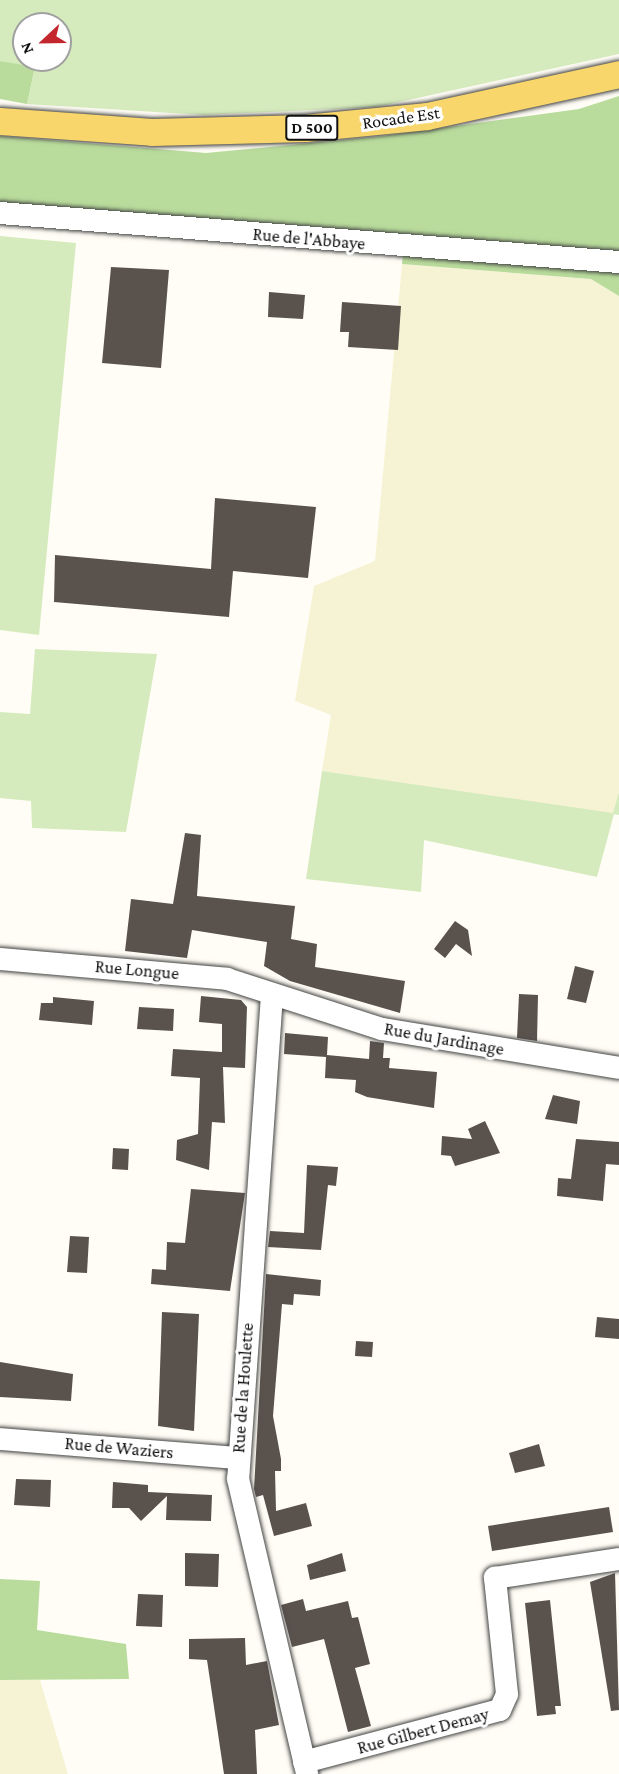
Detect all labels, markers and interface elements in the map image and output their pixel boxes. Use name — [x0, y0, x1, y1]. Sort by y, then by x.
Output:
north arrow — [12, 12, 72, 72]
text: N — [17, 40, 37, 56]
street label: Rocade Est — [361, 102, 441, 134]
road number: D 500 — [285, 115, 339, 141]
street label: Rue de l'Abbaye — [252, 223, 366, 255]
street label: Rue Longue — [94, 956, 180, 984]
street label: Rue du Jardinage — [382, 1018, 506, 1060]
street label: Rue de la Houlette — [228, 1322, 258, 1454]
street label: Rue de Waziers — [64, 1432, 174, 1464]
street label: Rue Gilbert Demay — [355, 1703, 491, 1759]

